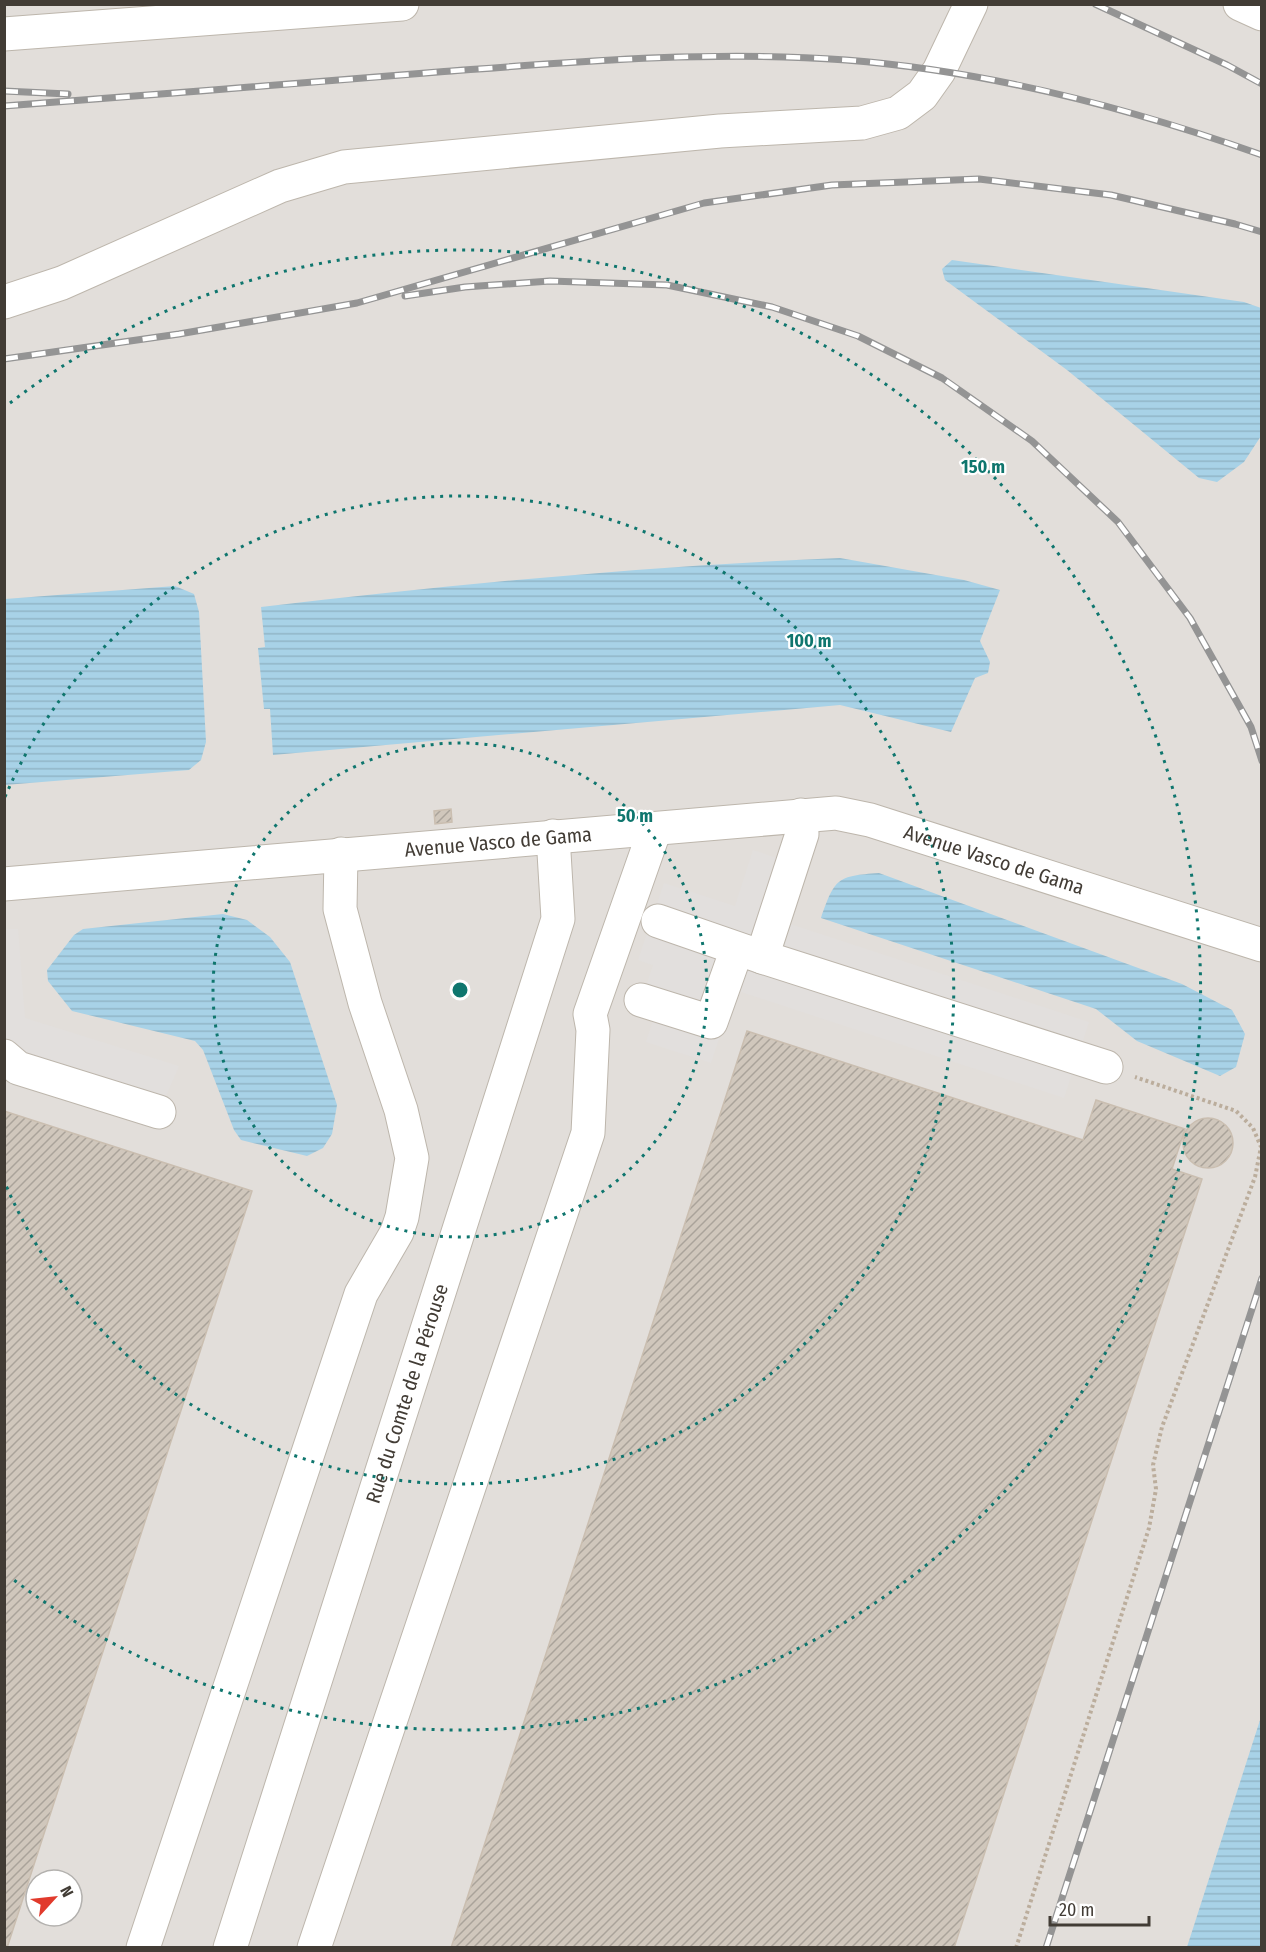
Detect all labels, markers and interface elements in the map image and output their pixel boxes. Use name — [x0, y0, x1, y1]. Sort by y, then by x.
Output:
text: 150 m — [961, 456, 1005, 478]
text: 100 m — [787, 630, 831, 652]
text: 50 m — [617, 805, 653, 827]
street label: Avenue Vasco de Gama — [901, 820, 1087, 900]
street label: Avenue Vasco de Gama — [404, 822, 593, 862]
centre of rings — [450, 980, 470, 1000]
street label: Rue du Comte de la Pérouse — [361, 1281, 453, 1506]
north arrow — [24, 1868, 84, 1928]
text: N — [56, 1883, 78, 1900]
scale bar — [1050, 1889, 1149, 1927]
text: 20 m — [1059, 1899, 1094, 1921]

